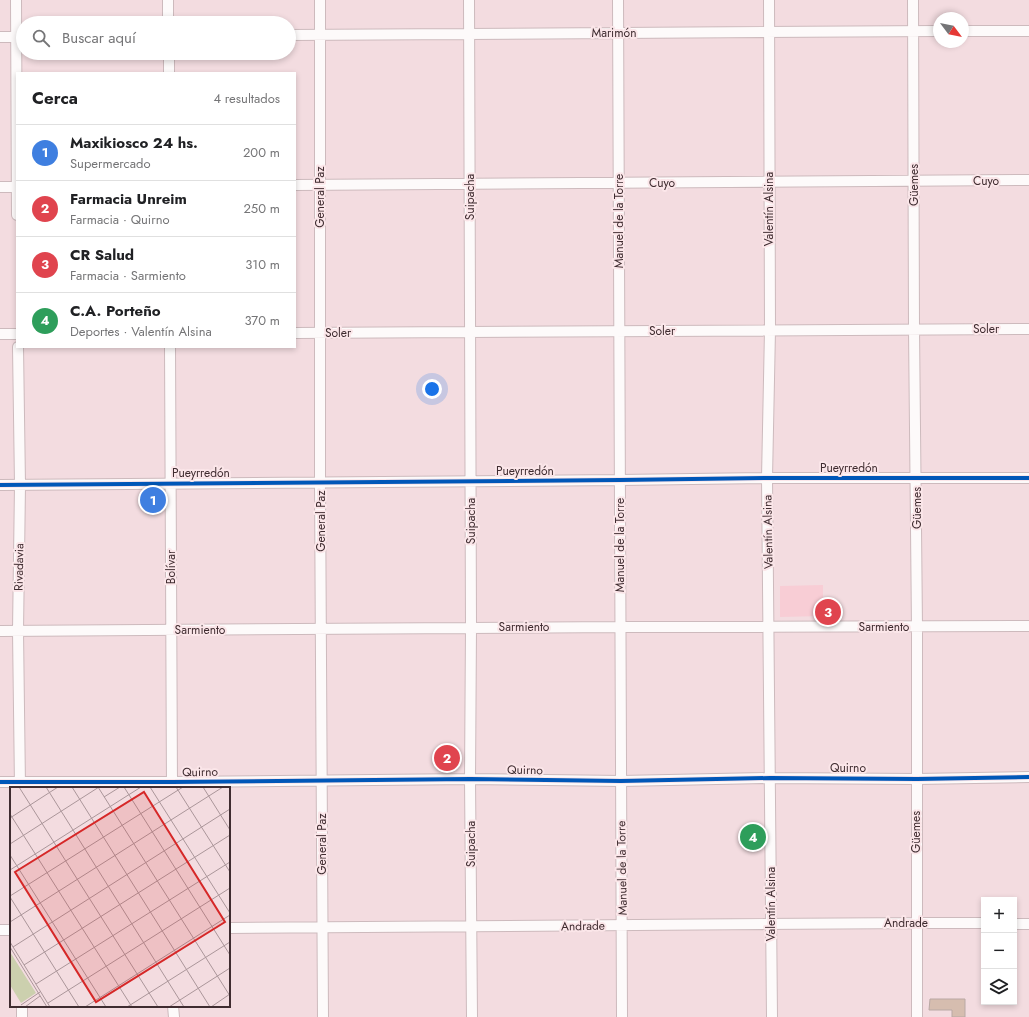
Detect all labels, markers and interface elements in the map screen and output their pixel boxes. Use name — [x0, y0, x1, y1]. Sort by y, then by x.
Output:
north arrow — [933, 12, 969, 48]
search box — [16, 16, 296, 60]
street label: Marimón — [592, 24, 636, 42]
icon: search — [30, 27, 52, 49]
text: Buscar aquí — [62, 27, 136, 49]
text: Cerca — [32, 86, 78, 110]
text: 4 resultados — [213, 89, 280, 108]
text: Maxikiosco 24 hs. — [70, 132, 198, 154]
text: 1 — [42, 143, 48, 162]
text: 200 m — [243, 143, 280, 162]
text: Supermercado — [70, 154, 151, 173]
street label: Güemes — [905, 164, 923, 206]
street label: General Paz — [311, 166, 329, 228]
street label: Valentín Alsina — [760, 172, 778, 246]
street label: Cuyo — [973, 172, 1000, 190]
street label: Suipacha — [461, 174, 479, 220]
street label: Manuel de la Torre — [610, 174, 628, 268]
street label: Cuyo — [649, 174, 676, 192]
text: Farmacia Unreim — [70, 188, 187, 210]
text: 2 — [41, 199, 49, 218]
text: 250 m — [243, 199, 280, 218]
text: Farmacia · Quirno — [70, 210, 170, 229]
text: CR Salud — [70, 244, 134, 266]
text: 3 — [41, 255, 49, 274]
text: 310 m — [245, 255, 280, 274]
text: Farmacia · Sarmiento — [70, 266, 186, 285]
text: C.A. Porteño — [70, 300, 161, 322]
text: 4 — [40, 311, 50, 330]
text: 370 m — [244, 311, 280, 330]
street label: Soler — [973, 320, 1000, 338]
text: Deportes · Valentín Alsina — [70, 322, 212, 341]
street label: Soler — [649, 322, 676, 340]
street label: Soler — [325, 324, 352, 342]
your location — [422, 379, 442, 399]
street label: Pueyrredón — [820, 459, 878, 477]
street label: Pueyrredón — [496, 462, 554, 480]
street label: Pueyrredón — [172, 464, 230, 482]
pin: 1 — [140, 485, 166, 515]
street label: Güemes — [908, 487, 926, 529]
street label: General Paz — [312, 490, 330, 552]
street label: Valentín Alsina — [758, 494, 778, 569]
street label: Suipacha — [462, 498, 480, 544]
street label: Manuel de la Torre — [611, 498, 629, 592]
street label: Rivadavia — [10, 543, 28, 591]
street label: Bolívar — [162, 549, 180, 584]
pin: 3 — [815, 597, 841, 627]
street label: Sarmiento — [499, 618, 550, 636]
street label: Sarmiento — [859, 618, 910, 636]
street label: Sarmiento — [175, 621, 226, 639]
pin: 2 — [434, 743, 460, 773]
street label: Quirno — [830, 759, 866, 777]
street label: Quirno — [507, 761, 544, 779]
street label: Quirno — [182, 763, 219, 781]
inset map — [10, 787, 230, 1007]
street label: Güemes — [907, 811, 925, 853]
street label: General Paz — [313, 813, 331, 875]
street label: Suipacha — [462, 821, 480, 867]
street label: Manuel de la Torre — [612, 821, 632, 915]
pin: 4 — [740, 822, 766, 852]
street label: Valentín Alsina — [762, 867, 780, 941]
map controls — [981, 897, 1017, 1005]
button: + — [981, 897, 1017, 933]
street label: Andrade — [884, 914, 928, 932]
street label: Andrade — [561, 917, 605, 935]
button: − — [981, 933, 1017, 969]
button: layers — [981, 969, 1017, 1005]

